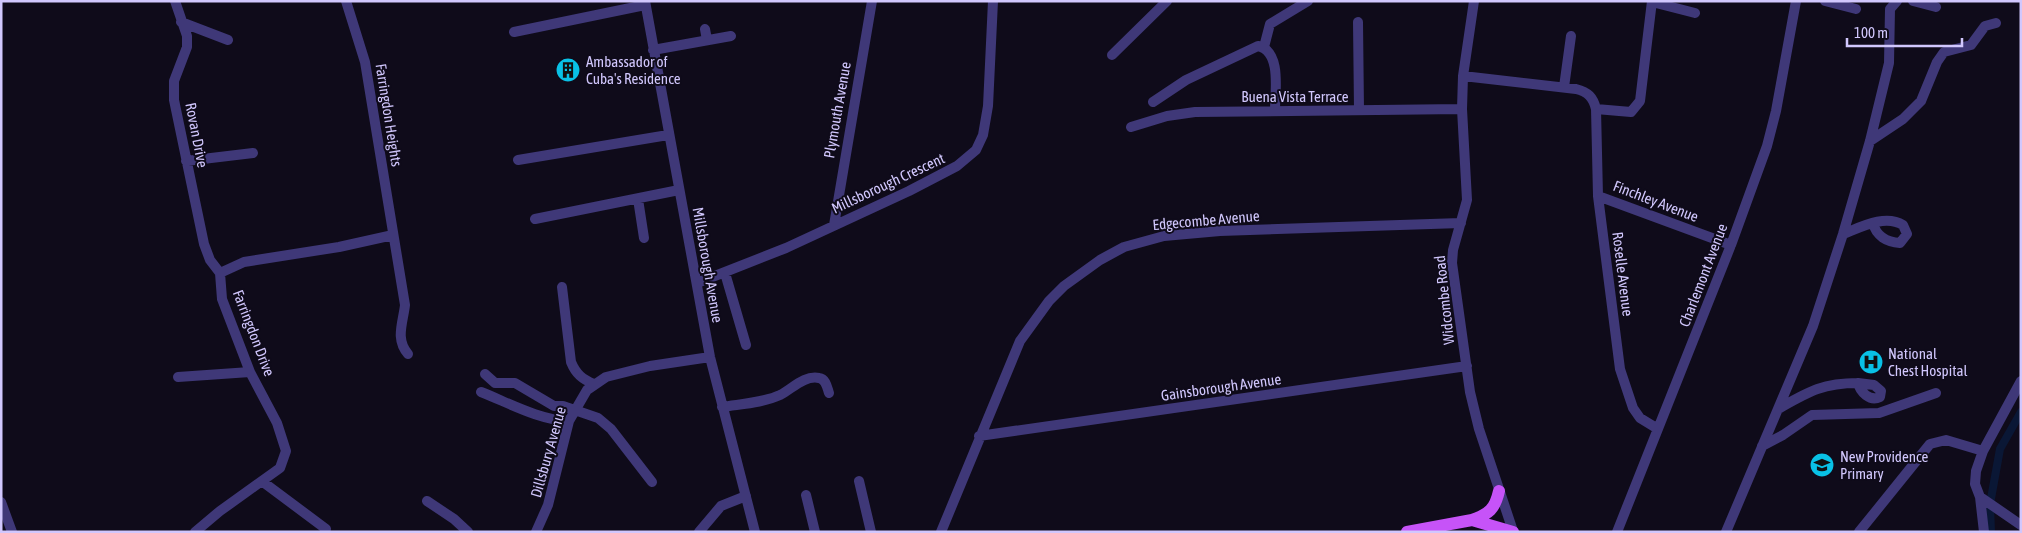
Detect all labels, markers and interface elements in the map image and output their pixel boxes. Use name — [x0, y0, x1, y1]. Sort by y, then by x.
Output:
scale bar — [1847, 15, 1962, 47]
text: 100 m — [1854, 24, 1888, 41]
place label: Ambassador of Cuba's Residence — [586, 53, 681, 87]
building icon: Ambassador of Cuba's Residence — [555, 57, 581, 83]
street label: Plymouth Avenue — [820, 60, 854, 160]
street label: Farringdon Heights — [372, 62, 406, 168]
street label: Buena Vista Terrace — [1241, 88, 1349, 105]
street label: Rovan Drive — [182, 101, 212, 169]
street label: Millsborough Crescent — [829, 149, 947, 217]
street label: Finchley Avenue — [1611, 177, 1701, 225]
street label: Millsborough Avenue — [689, 206, 727, 324]
street label: Edgecombe Avenue — [1152, 207, 1260, 233]
street label: Charlemont Avenue — [1676, 221, 1731, 329]
street label: Roselle Avenue — [1609, 231, 1637, 317]
street label: Widcombe Road — [1431, 255, 1457, 345]
street label: Farringdon Drive — [230, 287, 278, 379]
place label: National Chest Hospital — [1888, 345, 1967, 379]
hospital icon: National Chest Hospital — [1858, 349, 1884, 375]
street label: Gainsborough Avenue — [1160, 370, 1282, 404]
street label: Dillsbury Avenue — [527, 404, 569, 499]
place label: New Providence Primary — [1840, 448, 1929, 482]
school or university icon: New Providence Primary — [1809, 452, 1835, 478]

